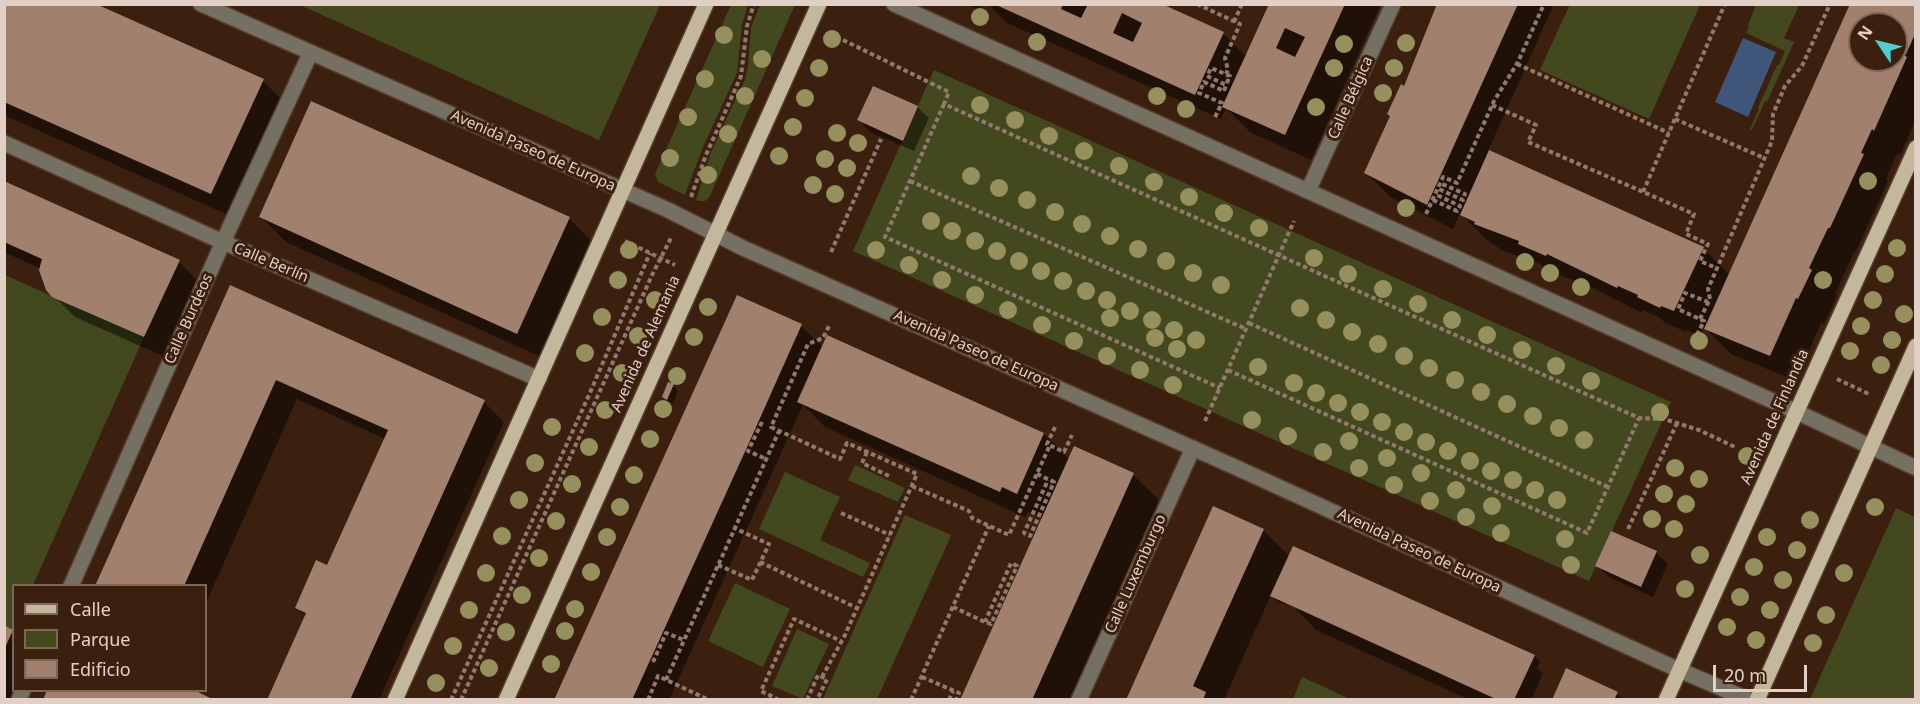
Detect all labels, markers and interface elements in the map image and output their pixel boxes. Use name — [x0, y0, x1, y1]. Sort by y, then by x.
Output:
north arrow — [1848, 12, 1908, 72]
text: N — [1852, 21, 1878, 44]
street label: Calle Bélgica — [1325, 54, 1377, 142]
street label: Avenida Paseo de Europa — [448, 107, 618, 195]
street label: Calle Berlín — [231, 239, 311, 287]
street label: Calle Burdeos — [161, 271, 217, 367]
street label: Avenida de Alemania — [608, 273, 684, 415]
street label: Avenida Paseo de Europa — [891, 307, 1061, 395]
street label: Avenida de Finlandia — [1737, 347, 1813, 487]
street label: Avenida Paseo de Europa — [1334, 505, 1504, 597]
street label: Calle Luxemburgo — [1102, 512, 1170, 636]
legend — [12, 584, 207, 692]
text: Calle — [70, 597, 111, 621]
text: Parque — [70, 627, 130, 651]
scale bar — [1716, 653, 1810, 691]
text: Edificio — [70, 657, 131, 681]
text: 20 m — [1724, 663, 1766, 687]

